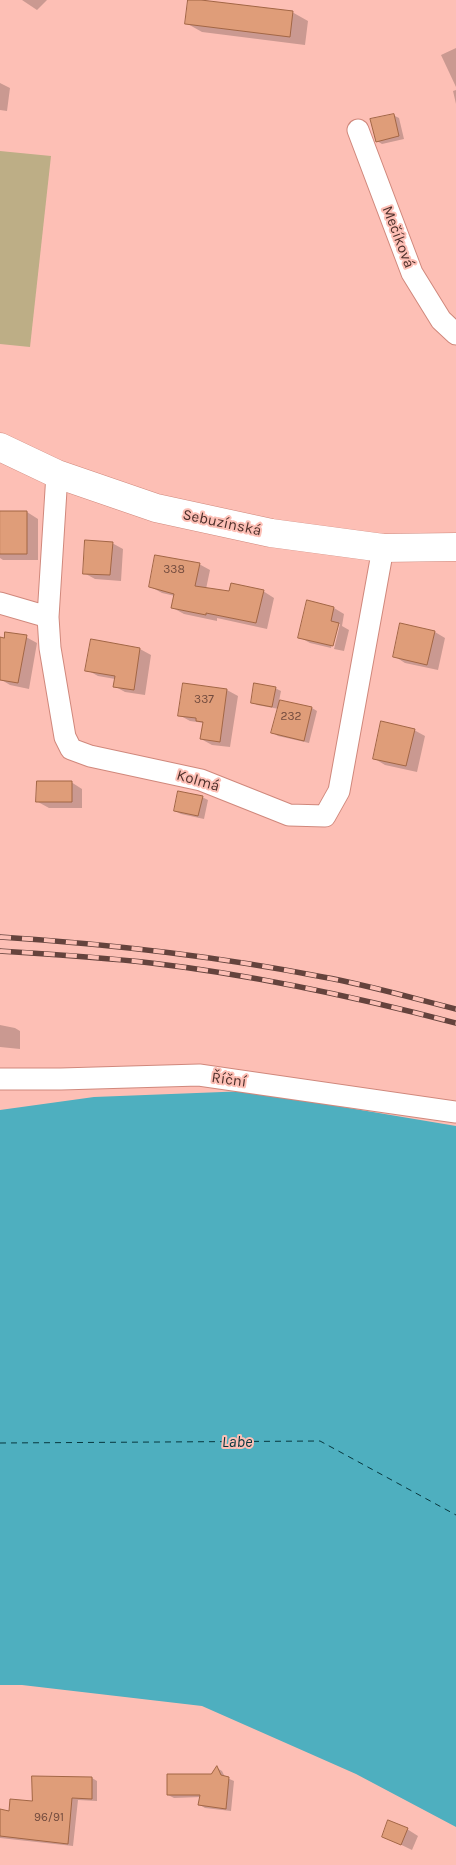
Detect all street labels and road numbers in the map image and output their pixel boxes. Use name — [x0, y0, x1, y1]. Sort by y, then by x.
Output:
street label: Mečíková — [378, 203, 418, 271]
street label: Sebuzínská — [181, 506, 263, 540]
street label: Kolmá — [174, 766, 222, 796]
street label: Říční — [210, 1069, 248, 1091]

